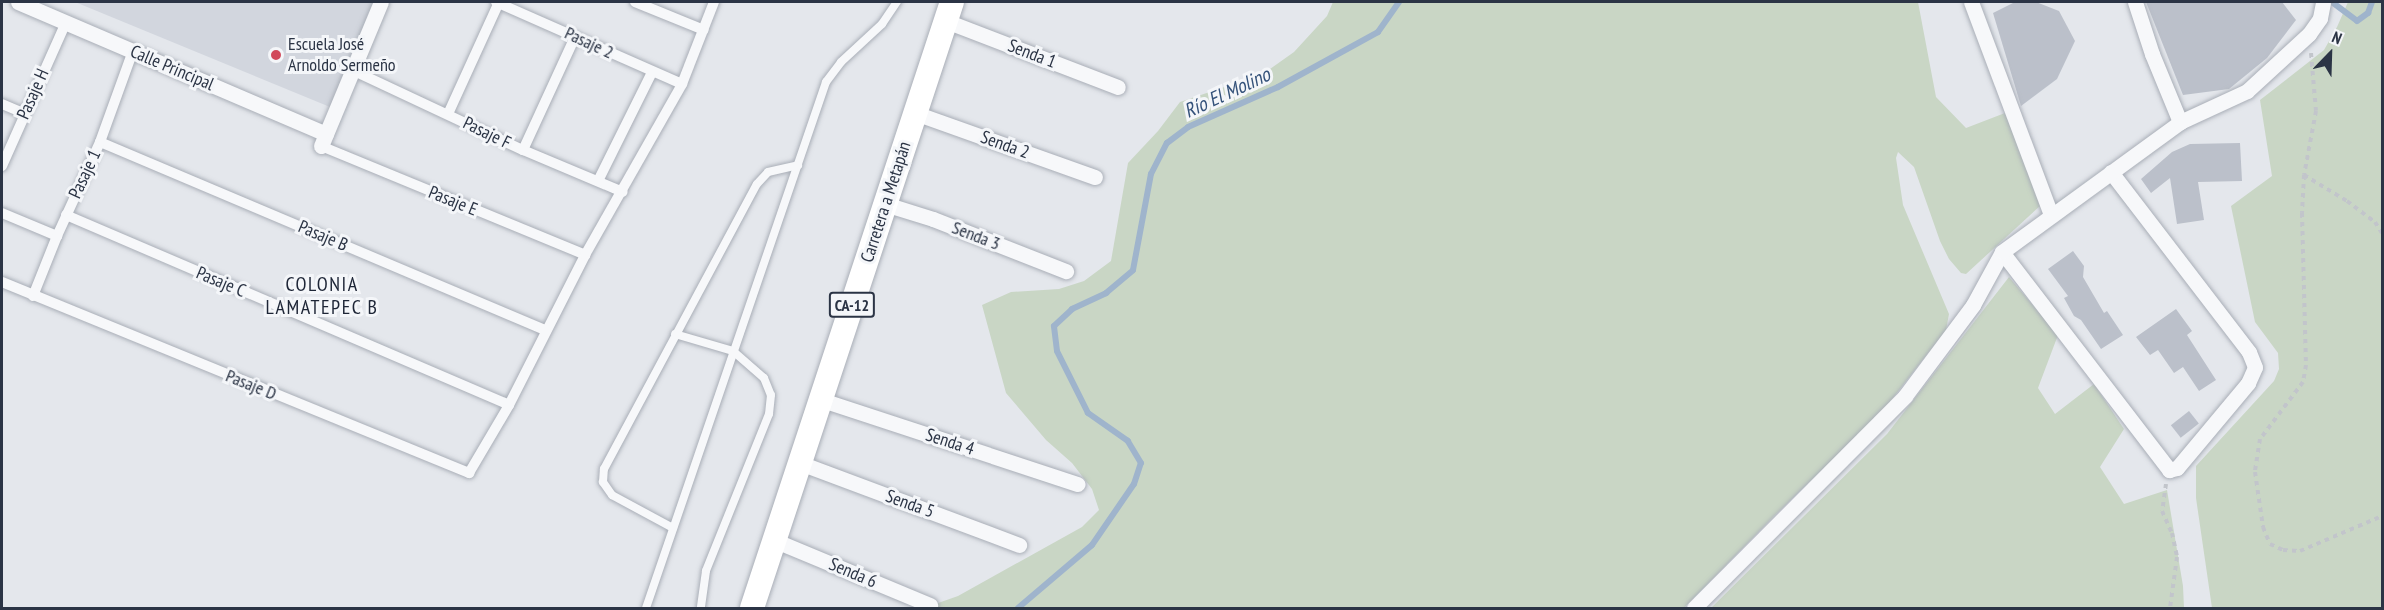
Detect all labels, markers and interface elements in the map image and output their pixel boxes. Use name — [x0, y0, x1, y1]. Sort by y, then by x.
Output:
street label: Pasaje 2 — [561, 22, 617, 64]
north arrow — [2300, 24, 2360, 84]
text: N — [2329, 27, 2345, 48]
place label: Escuela José Arnoldo Sermeño — [288, 34, 396, 76]
street label: Senda 1 — [1005, 35, 1059, 73]
street label: Calle Principal — [127, 41, 217, 95]
marker: Escuela José Arnoldo Sermeño — [269, 48, 283, 62]
water label: Río El Molino — [1180, 63, 1274, 123]
street label: Pasaje H — [12, 65, 54, 123]
street label: Pasaje F — [459, 112, 515, 154]
street label: Senda 2 — [978, 126, 1032, 164]
street label: Carretera a Metapán — [856, 139, 916, 265]
street label: Pasaje 1 — [64, 146, 106, 202]
street label: Pasaje E — [425, 181, 481, 221]
street label: Pasaje B — [295, 216, 351, 256]
street label: Senda 3 — [949, 217, 1003, 255]
street label: Pasaje C — [193, 262, 249, 302]
district label: COLONIA LAMATEPEC B — [265, 272, 379, 319]
road number: CA-12 — [828, 292, 876, 318]
street label: Pasaje D — [223, 365, 279, 405]
street label: Senda 4 — [923, 424, 977, 460]
street label: Senda 5 — [883, 485, 937, 523]
street label: Senda 6 — [826, 553, 880, 593]

